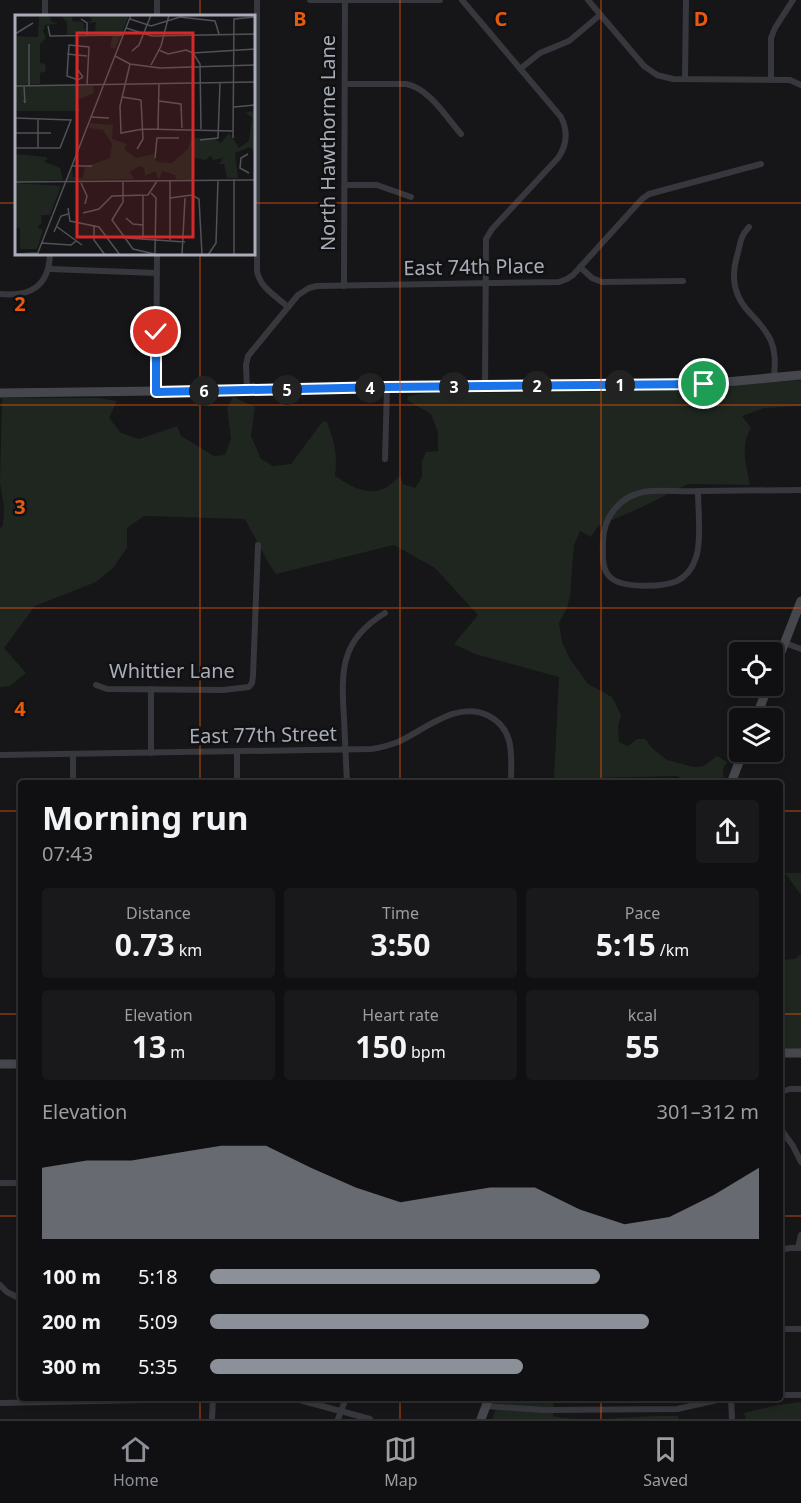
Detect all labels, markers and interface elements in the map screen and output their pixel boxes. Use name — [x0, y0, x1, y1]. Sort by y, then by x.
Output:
text: B — [293, 5, 307, 32]
text: C — [495, 5, 508, 32]
text: D — [694, 5, 708, 32]
inset map — [15, 15, 255, 255]
street label: North Hawthorne Lane — [314, 35, 341, 251]
street label: East 74th Place — [403, 252, 545, 281]
text: 2 — [14, 290, 26, 317]
pin — [130, 306, 181, 357]
icon: check — [139, 315, 172, 348]
pin — [678, 358, 729, 409]
icon: arrive — [687, 367, 720, 400]
pin: 1 — [605, 370, 635, 400]
pin: 2 — [522, 371, 552, 401]
pin: 3 — [439, 372, 469, 402]
pin: 4 — [355, 373, 385, 403]
text: 1 — [615, 374, 625, 396]
pin: 5 — [272, 375, 302, 405]
text: 2 — [532, 375, 542, 397]
pin: 6 — [189, 376, 219, 406]
text: 3 — [449, 376, 459, 398]
text: 4 — [365, 377, 375, 399]
text: 5 — [282, 379, 292, 401]
text: 6 — [199, 380, 209, 402]
text: 3 — [14, 493, 26, 520]
map controls — [729, 642, 783, 762]
button: locate — [729, 642, 783, 696]
street label: Whittier Lane — [109, 657, 235, 684]
text: 4 — [14, 695, 26, 722]
button: layers — [729, 708, 783, 762]
street label: East 77th Street — [189, 720, 337, 749]
text: Morning run — [42, 795, 248, 840]
button: share — [696, 800, 759, 863]
text: 07:43 — [42, 840, 93, 867]
text: Distance — [126, 902, 191, 924]
text: Time — [382, 902, 419, 924]
text: Pace — [625, 902, 660, 924]
text: 0.73 — [115, 924, 175, 965]
text: 3:50 — [371, 924, 430, 965]
text: 5:15 — [596, 924, 656, 965]
text: km — [175, 939, 202, 961]
text: /km — [656, 939, 689, 961]
text: Elevation — [124, 1004, 193, 1026]
text: Heart rate — [362, 1004, 439, 1026]
text: kcal — [628, 1004, 657, 1026]
text: 13 — [132, 1026, 166, 1067]
text: 150 — [355, 1026, 407, 1067]
text: 55 — [625, 1026, 660, 1067]
text: m — [166, 1041, 185, 1063]
text: bpm — [407, 1041, 446, 1063]
text: Elevation — [42, 1098, 127, 1125]
text: 301–312 m — [656, 1098, 759, 1125]
text: 100 m — [42, 1263, 101, 1290]
text: 5:18 — [138, 1263, 178, 1290]
text: 200 m — [42, 1308, 101, 1335]
text: 5:09 — [138, 1308, 178, 1335]
text: 300 m — [42, 1353, 101, 1380]
text: 5:35 — [138, 1353, 178, 1380]
tab: Home — [113, 1433, 158, 1491]
tab: Map — [384, 1433, 418, 1491]
tab: Saved — [643, 1433, 688, 1491]

